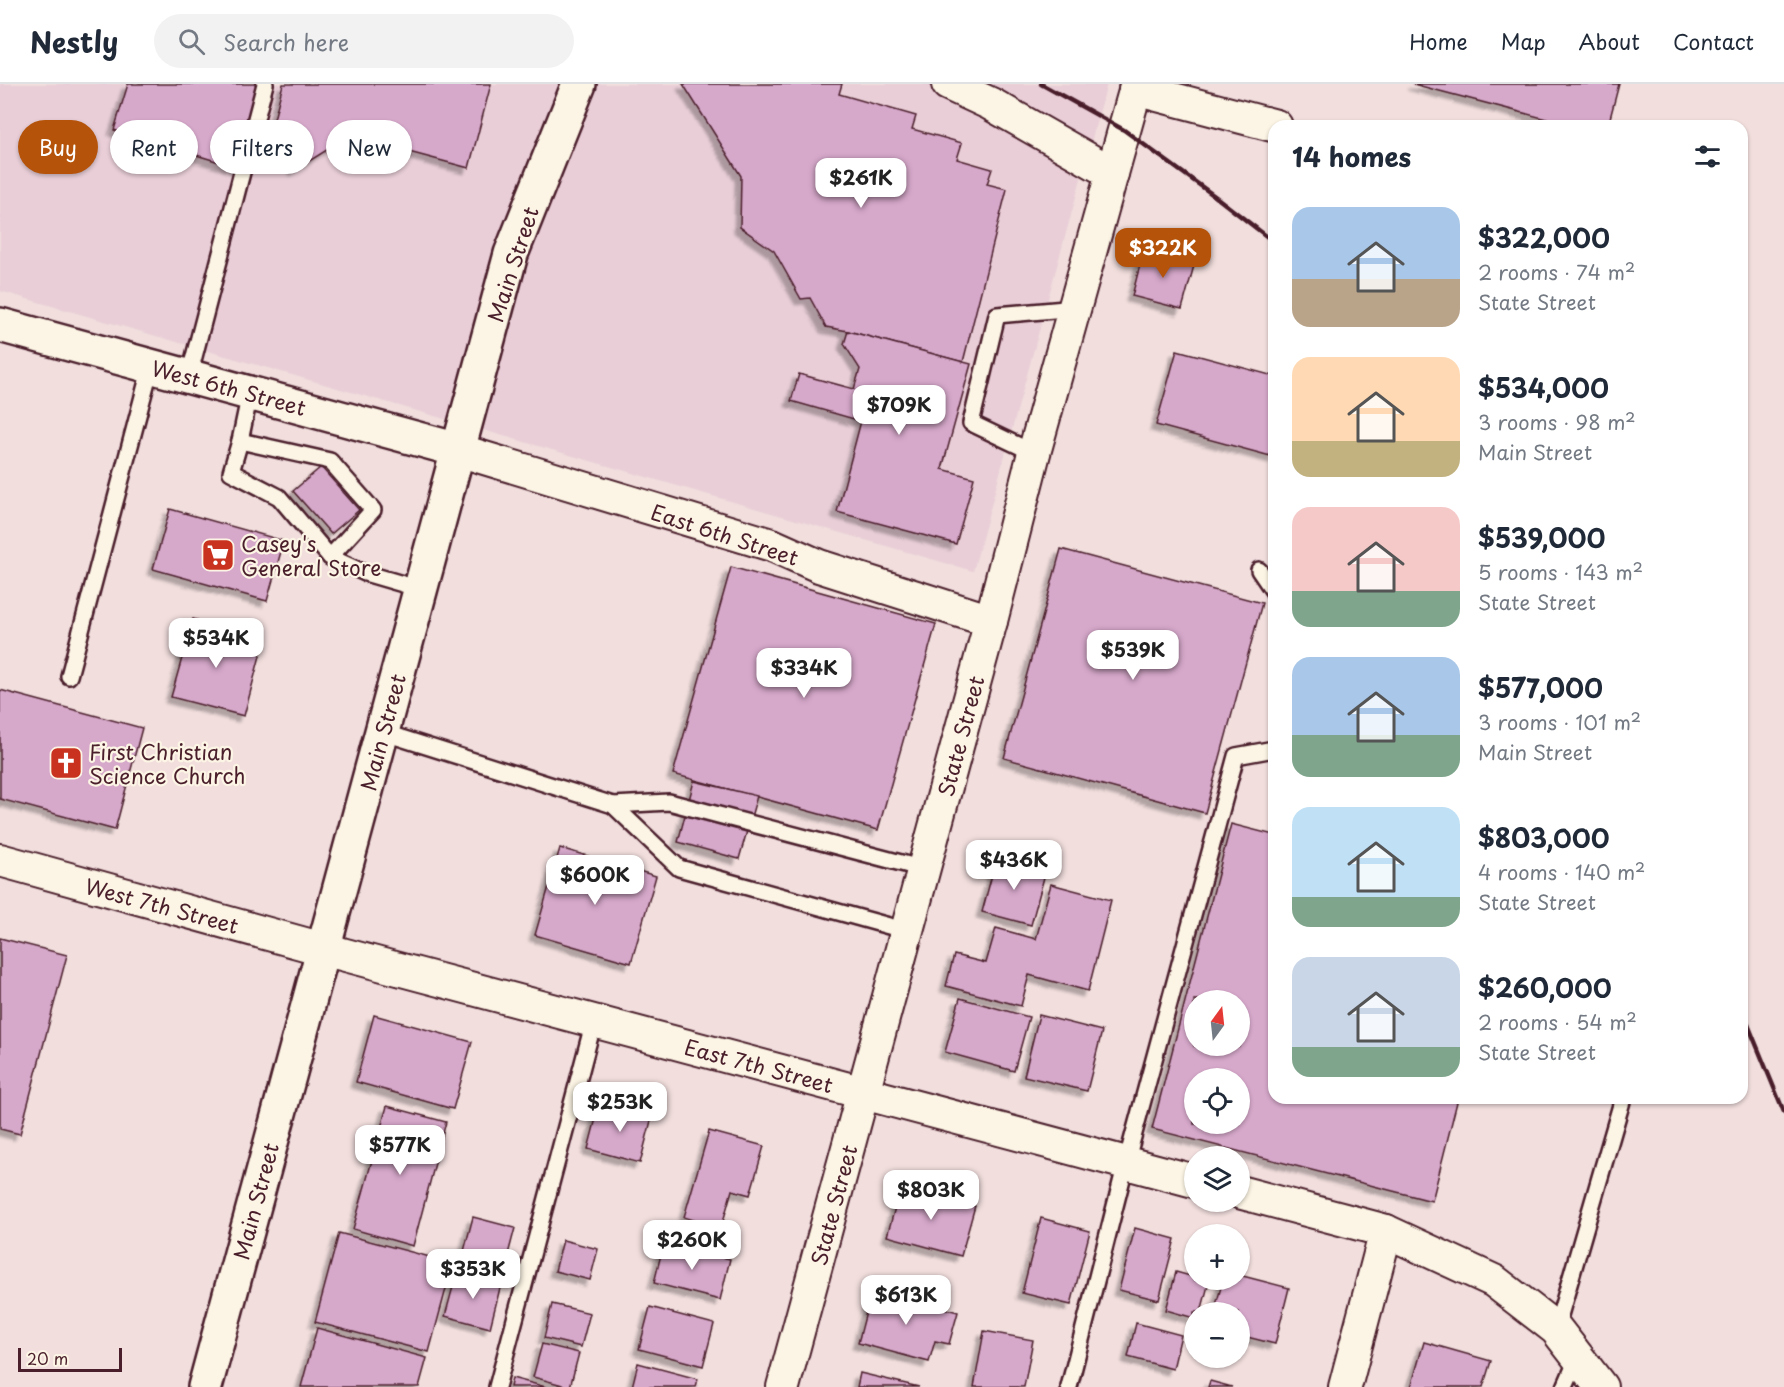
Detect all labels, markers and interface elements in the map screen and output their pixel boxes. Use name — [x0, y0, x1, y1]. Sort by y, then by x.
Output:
search box — [154, 14, 574, 68]
text: Nestly — [30, 20, 118, 63]
icon: search — [175, 25, 208, 58]
text: Search here — [223, 25, 349, 58]
text: Home — [1409, 25, 1468, 57]
text: Map — [1501, 25, 1546, 57]
text: About — [1579, 25, 1640, 57]
text: Contact — [1673, 25, 1754, 57]
chip: Buy — [18, 120, 98, 174]
chip: Rent — [110, 120, 198, 174]
chip: Filters — [210, 120, 314, 174]
chip: New — [326, 120, 412, 174]
text: 14 homes — [1292, 137, 1411, 176]
icon: filters — [1691, 140, 1724, 173]
pin: $261K — [819, 158, 903, 209]
text: $261K — [829, 162, 893, 192]
street label: Main Street — [478, 202, 546, 326]
text: $322,000 — [1478, 218, 1610, 257]
pin: $322K — [1121, 228, 1205, 279]
icon: home — [1340, 231, 1412, 303]
text: $322K — [1129, 232, 1197, 262]
text: 2 rooms · 74 m² — [1478, 257, 1635, 287]
text: State Street — [1478, 287, 1596, 317]
street label: West 6th Street — [148, 351, 310, 423]
text: $534,000 — [1478, 368, 1609, 407]
icon: home — [1340, 381, 1412, 453]
pin: $709K — [857, 385, 941, 436]
text: $709K — [867, 389, 931, 419]
text: 3 rooms · 98 m² — [1478, 407, 1636, 437]
text: Main Street — [1478, 437, 1592, 467]
street label: East 6th Street — [647, 495, 803, 573]
text: $539,000 — [1478, 518, 1605, 557]
place label: Casey's General Store — [241, 527, 381, 583]
icon: home — [1340, 531, 1412, 603]
supermarket icon: Casey's General Store — [200, 537, 236, 573]
text: 5 rooms · 143 m² — [1478, 557, 1643, 587]
text: State Street — [1478, 587, 1596, 617]
pin: $534K — [174, 618, 258, 669]
text: $534K — [183, 622, 249, 652]
pin: $539K — [1091, 630, 1175, 681]
text: $539K — [1101, 634, 1165, 664]
pin: $334K — [762, 648, 846, 699]
text: $334K — [770, 652, 838, 682]
text: $577,000 — [1478, 668, 1603, 707]
street label: Main Street — [351, 670, 413, 794]
street label: State Street — [929, 672, 991, 800]
icon: home — [1340, 681, 1412, 753]
text: 3 rooms · 101 m² — [1478, 707, 1641, 737]
place label: First Christian Science Church — [89, 735, 245, 791]
text: Main Street — [1478, 737, 1592, 767]
church icon: First Christian Science Church — [48, 745, 84, 781]
text: $803,000 — [1478, 818, 1609, 857]
icon: home — [1340, 831, 1412, 903]
pin: $436K — [972, 840, 1056, 891]
text: $436K — [980, 844, 1048, 874]
pin: $600K — [553, 855, 637, 906]
text: 4 rooms · 140 m² — [1478, 857, 1645, 887]
text: $600K — [560, 859, 630, 889]
street label: West 7th Street — [82, 869, 242, 941]
text: State Street — [1478, 887, 1596, 917]
text: $260,000 — [1478, 968, 1612, 1007]
icon: home — [1340, 981, 1412, 1053]
north arrow — [1184, 990, 1250, 1056]
map controls — [1184, 990, 1250, 1368]
text: 2 rooms · 54 m² — [1478, 1007, 1637, 1037]
street label: East 7th Street — [681, 1030, 837, 1100]
text: State Street — [1478, 1037, 1596, 1067]
button: locate — [1184, 1068, 1250, 1134]
pin: $253K — [578, 1082, 662, 1133]
text: $253K — [587, 1086, 653, 1116]
pin: $577K — [358, 1125, 442, 1176]
text: $577K — [369, 1129, 431, 1159]
street label: Main Street — [224, 1139, 286, 1263]
street label: State Street — [802, 1141, 864, 1269]
button: layers — [1184, 1146, 1250, 1212]
pin: $803K — [889, 1170, 973, 1221]
text: $803K — [897, 1174, 965, 1204]
pin: $260K — [650, 1220, 734, 1271]
text: $260K — [657, 1224, 727, 1254]
button: + — [1184, 1224, 1250, 1290]
pin: $353K — [431, 1249, 515, 1300]
text: $353K — [440, 1253, 506, 1283]
pin: $613K — [864, 1275, 948, 1326]
text: $613K — [875, 1279, 937, 1309]
button: − — [1184, 1302, 1250, 1368]
scale bar — [18, 1345, 122, 1372]
text: 20 m — [27, 1346, 68, 1370]

